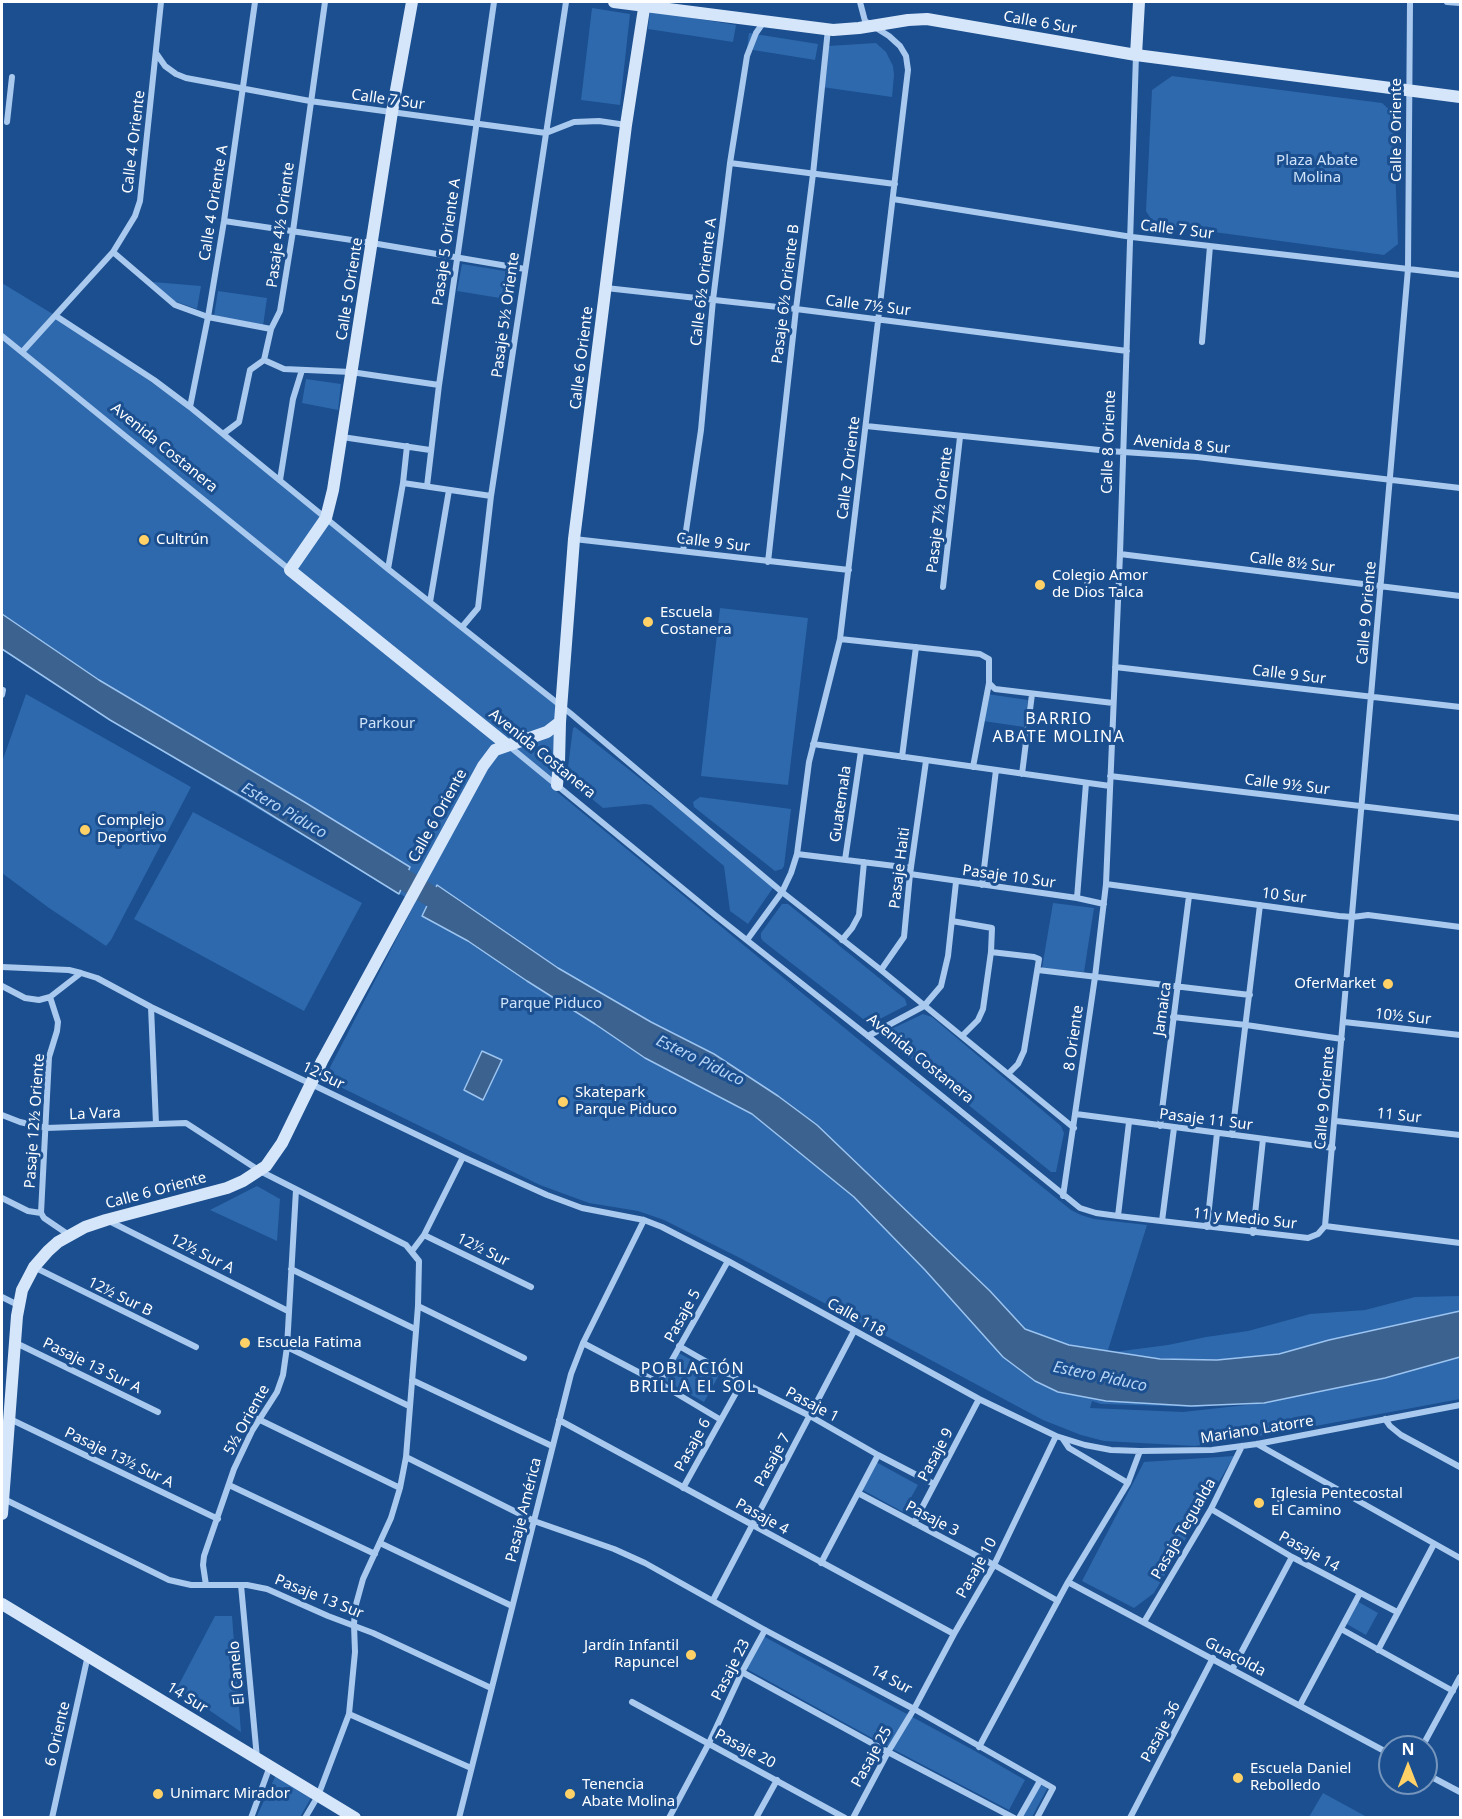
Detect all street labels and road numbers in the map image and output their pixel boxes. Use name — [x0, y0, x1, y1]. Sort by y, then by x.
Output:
street label: Calle 6 Sur — [1002, 8, 1078, 38]
street label: Calle 9 Oriente — [1388, 78, 1406, 182]
street label: Calle 7 Sur — [350, 86, 426, 114]
street label: Calle 4 Oriente — [119, 89, 149, 195]
street label: Calle 4 Oriente A — [196, 144, 232, 262]
street label: Pasaje 4½ Oriente — [263, 161, 299, 289]
street label: Pasaje 5 Oriente A — [429, 177, 465, 307]
street label: Calle 6½ Oriente A — [687, 217, 721, 347]
street label: Calle 7 Sur — [1139, 217, 1215, 243]
street label: Pasaje 6½ Oriente B — [769, 223, 803, 365]
street label: Calle 5 Oriente — [333, 236, 367, 342]
street label: Pasaje 5½ Oriente — [488, 251, 524, 379]
street label: Calle 7½ Sur — [824, 292, 912, 320]
street label: Calle 6 Oriente — [567, 305, 597, 411]
street label: Calle 8 Oriente — [1098, 390, 1120, 494]
street label: Avenida Costanera — [107, 399, 221, 497]
street label: Calle 7 Oriente — [834, 415, 864, 521]
street label: Avenida 8 Sur — [1133, 432, 1231, 458]
street label: Pasaje 7½ Oriente — [923, 446, 957, 574]
street label: Calle 9 Sur — [675, 530, 751, 556]
street label: Calle 8½ Sur — [1248, 549, 1336, 577]
street label: Calle 9 Oriente — [1354, 560, 1380, 666]
street label: Calle 9 Sur — [1251, 662, 1327, 688]
street label: Avenida Costanera — [485, 705, 599, 803]
street label: Guatemala — [827, 765, 855, 843]
street label: Calle 6 Oriente — [405, 766, 471, 866]
street label: Calle 9½ Sur — [1243, 771, 1331, 799]
street label: Pasaje Haiti — [886, 826, 914, 910]
street label: Pasaje 10 Sur — [961, 862, 1057, 892]
street label: 10 Sur — [1261, 884, 1307, 908]
street label: Jamaica — [1150, 981, 1176, 1037]
street label: 8 Oriente — [1061, 1004, 1087, 1072]
street label: 10½ Sur — [1374, 1005, 1432, 1029]
street label: Avenida Costanera — [863, 1010, 977, 1108]
street label: Calle 9 Oriente — [1312, 1045, 1338, 1151]
street label: Pasaje 12½ Oriente — [21, 1053, 49, 1189]
street label: 12 Sur — [299, 1058, 347, 1094]
street label: La Vara — [69, 1104, 121, 1124]
street label: Pasaje 11 Sur — [1158, 1105, 1254, 1135]
street label: 11 Sur — [1376, 1105, 1422, 1127]
street label: Calle 6 Oriente — [104, 1169, 208, 1213]
street label: 11 y Medio Sur — [1192, 1205, 1298, 1233]
street label: 12½ Sur A — [167, 1230, 237, 1278]
street label: 12½ Sur — [454, 1230, 512, 1270]
street label: 12½ Sur B — [85, 1274, 155, 1320]
street label: Pasaje 5 — [661, 1286, 705, 1346]
street label: Calle 118 — [824, 1295, 888, 1341]
street label: Pasaje 13 Sur A — [40, 1334, 144, 1398]
street label: 5½ Oriente — [220, 1382, 274, 1458]
street label: Pasaje 1 — [782, 1383, 842, 1427]
street label: Mariano Latorre — [1199, 1412, 1315, 1448]
street label: Pasaje 6 — [671, 1415, 715, 1475]
street label: Pasaje 13½ Sur A — [62, 1424, 176, 1492]
street label: Pasaje 9 — [914, 1425, 958, 1485]
street label: Pasaje 7 — [751, 1430, 795, 1490]
street label: Pasaje América — [502, 1456, 546, 1564]
street label: Pasaje Tegualda — [1148, 1475, 1220, 1583]
street label: Pasaje 4 — [732, 1495, 792, 1539]
street label: Pasaje 3 — [902, 1497, 962, 1541]
street label: Pasaje 14 — [1276, 1528, 1342, 1576]
street label: Pasaje 10 — [953, 1535, 1001, 1601]
street label: Pasaje 13 Sur — [272, 1571, 366, 1623]
street label: Guacolda — [1201, 1633, 1269, 1681]
street label: Pasaje 23 — [708, 1636, 754, 1704]
street label: El Canelo — [225, 1640, 249, 1706]
street label: 14 Sur — [867, 1662, 915, 1698]
street label: 14 Sur — [163, 1679, 211, 1717]
street label: Pasaje 36 — [1137, 1698, 1185, 1766]
street label: 6 Oriente — [42, 1700, 74, 1768]
street label: Pasaje 25 — [848, 1724, 896, 1790]
street label: Pasaje 20 — [711, 1725, 779, 1773]

